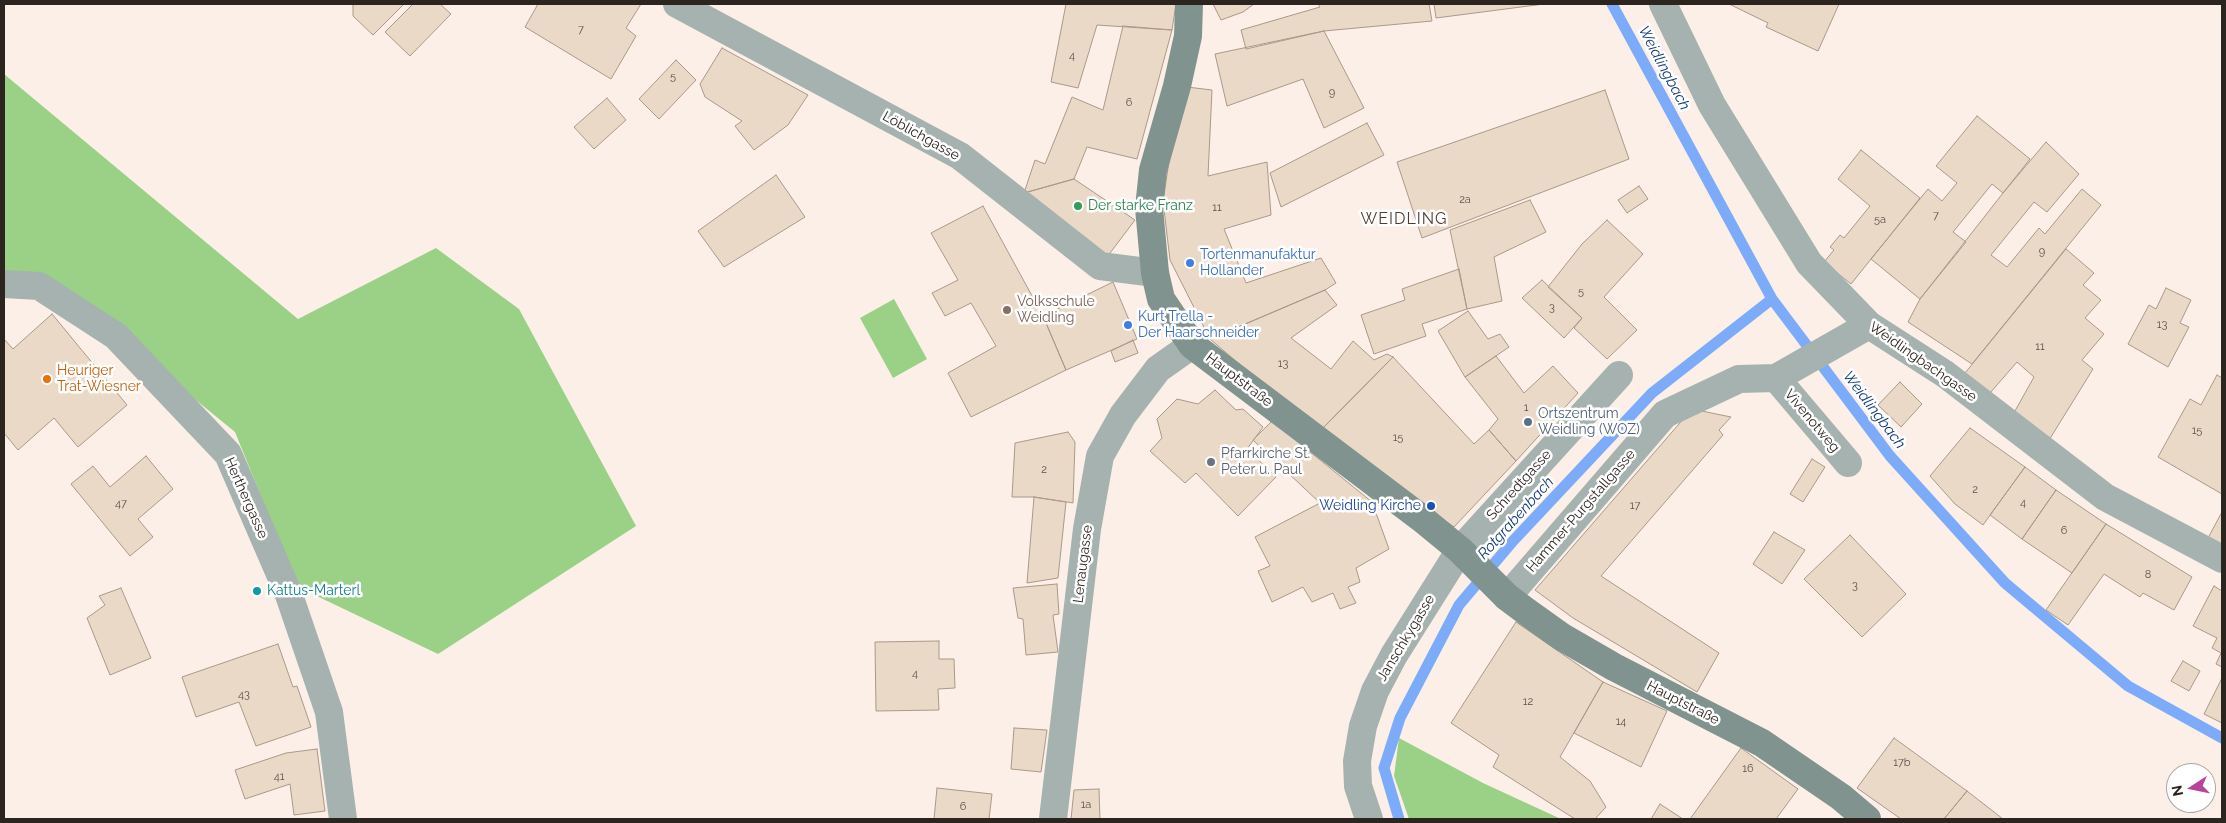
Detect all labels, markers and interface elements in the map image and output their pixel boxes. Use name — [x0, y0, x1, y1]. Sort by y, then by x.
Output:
house number: 7 — [578, 23, 584, 37]
water label: Weidlingbach — [1634, 23, 1694, 113]
house number: 4 — [1069, 49, 1075, 63]
house number: 5 — [670, 70, 676, 84]
house number: 9 — [1329, 86, 1335, 100]
house number: 6 — [1126, 96, 1132, 110]
street label: Löblichgasse — [879, 108, 963, 164]
house number: 2a — [1459, 193, 1471, 207]
place label: Der starke Franz — [1088, 198, 1193, 214]
marker: Der starke Franz — [1072, 200, 1084, 212]
house number: 11 — [1212, 201, 1222, 215]
district label: WEIDLING — [1360, 209, 1448, 229]
house number: 7 — [1933, 209, 1939, 223]
house number: 5a — [1874, 213, 1886, 227]
house number: 9 — [2039, 245, 2045, 259]
place label: Tortenmanufaktur Hollander — [1200, 247, 1316, 280]
marker: Tortenmanufaktur Hollander — [1184, 257, 1196, 269]
house number: 5 — [1578, 285, 1584, 299]
place label: Volksschule Weidling — [1017, 294, 1095, 326]
house number: 3 — [1549, 301, 1555, 315]
marker: Volksschule Weidling — [1001, 304, 1013, 316]
place label: Kurt Trella - Der Haarschneider — [1138, 309, 1259, 342]
house number: 13 — [2157, 318, 2167, 332]
marker: Kurt Trella - Der Haarschneider — [1122, 319, 1134, 331]
street label: Weidlingbachgasse — [1866, 319, 1980, 405]
house number: 11 — [2035, 340, 2045, 354]
street label: Hauptstraße — [1202, 349, 1276, 411]
house number: 13 — [1278, 357, 1288, 371]
place label: Heuriger Trat-Wiesner — [57, 363, 141, 396]
water label: Weidlingbach — [1839, 368, 1909, 452]
marker: Heuriger Trat-Wiesner — [41, 373, 53, 385]
street label: Vivenotweg — [1781, 386, 1843, 456]
house number: 1 — [1524, 401, 1528, 415]
place label: Ortszentrum Weidling (WOZ) — [1538, 406, 1640, 438]
marker: Ortszentrum Weidling (WOZ) — [1522, 416, 1534, 428]
house number: 15 — [2192, 424, 2202, 438]
house number: 15 — [1393, 431, 1403, 445]
place label: Pfarrkirche St. Peter u. Paul — [1221, 446, 1310, 478]
street label: Schredtgasse — [1483, 446, 1555, 524]
street label: Hammer-Purgstallgasse — [1523, 446, 1639, 576]
street label: Herthergasse — [221, 455, 271, 541]
marker: Pfarrkirche St. Peter u. Paul — [1205, 456, 1217, 468]
house number: 2 — [1041, 463, 1047, 477]
water label: Rotgrabenbach — [1474, 473, 1558, 563]
house number: 2 — [1972, 483, 1978, 497]
house number: 4 — [2020, 496, 2026, 510]
house number: 47 — [115, 497, 127, 511]
place label: Weidling Kirche — [1319, 498, 1421, 514]
house number: 17 — [1630, 499, 1640, 513]
marker: Weidling Kirche — [1425, 500, 1437, 512]
street label: Lenaugasse — [1070, 524, 1096, 604]
house number: 6 — [2061, 524, 2067, 538]
house number: 8 — [2145, 568, 2151, 582]
house number: 3 — [1852, 579, 1858, 593]
place label: Kattus-Marterl — [267, 583, 360, 599]
marker: Kattus-Marterl — [251, 585, 263, 597]
street label: Janschkygasse — [1374, 592, 1438, 684]
house number: 4 — [912, 667, 918, 681]
street label: Hauptstraße — [1644, 678, 1722, 728]
house number: 43 — [238, 688, 250, 702]
house number: 12 — [1523, 695, 1533, 709]
house number: 14 — [1616, 715, 1626, 729]
house number: 17b — [1893, 756, 1911, 770]
house number: 16 — [1742, 762, 1754, 776]
north arrow — [2166, 763, 2216, 813]
house number: 41 — [274, 770, 284, 784]
text: N — [2168, 784, 2186, 797]
house number: 1a — [1081, 798, 1091, 812]
house number: 6 — [960, 800, 966, 814]

